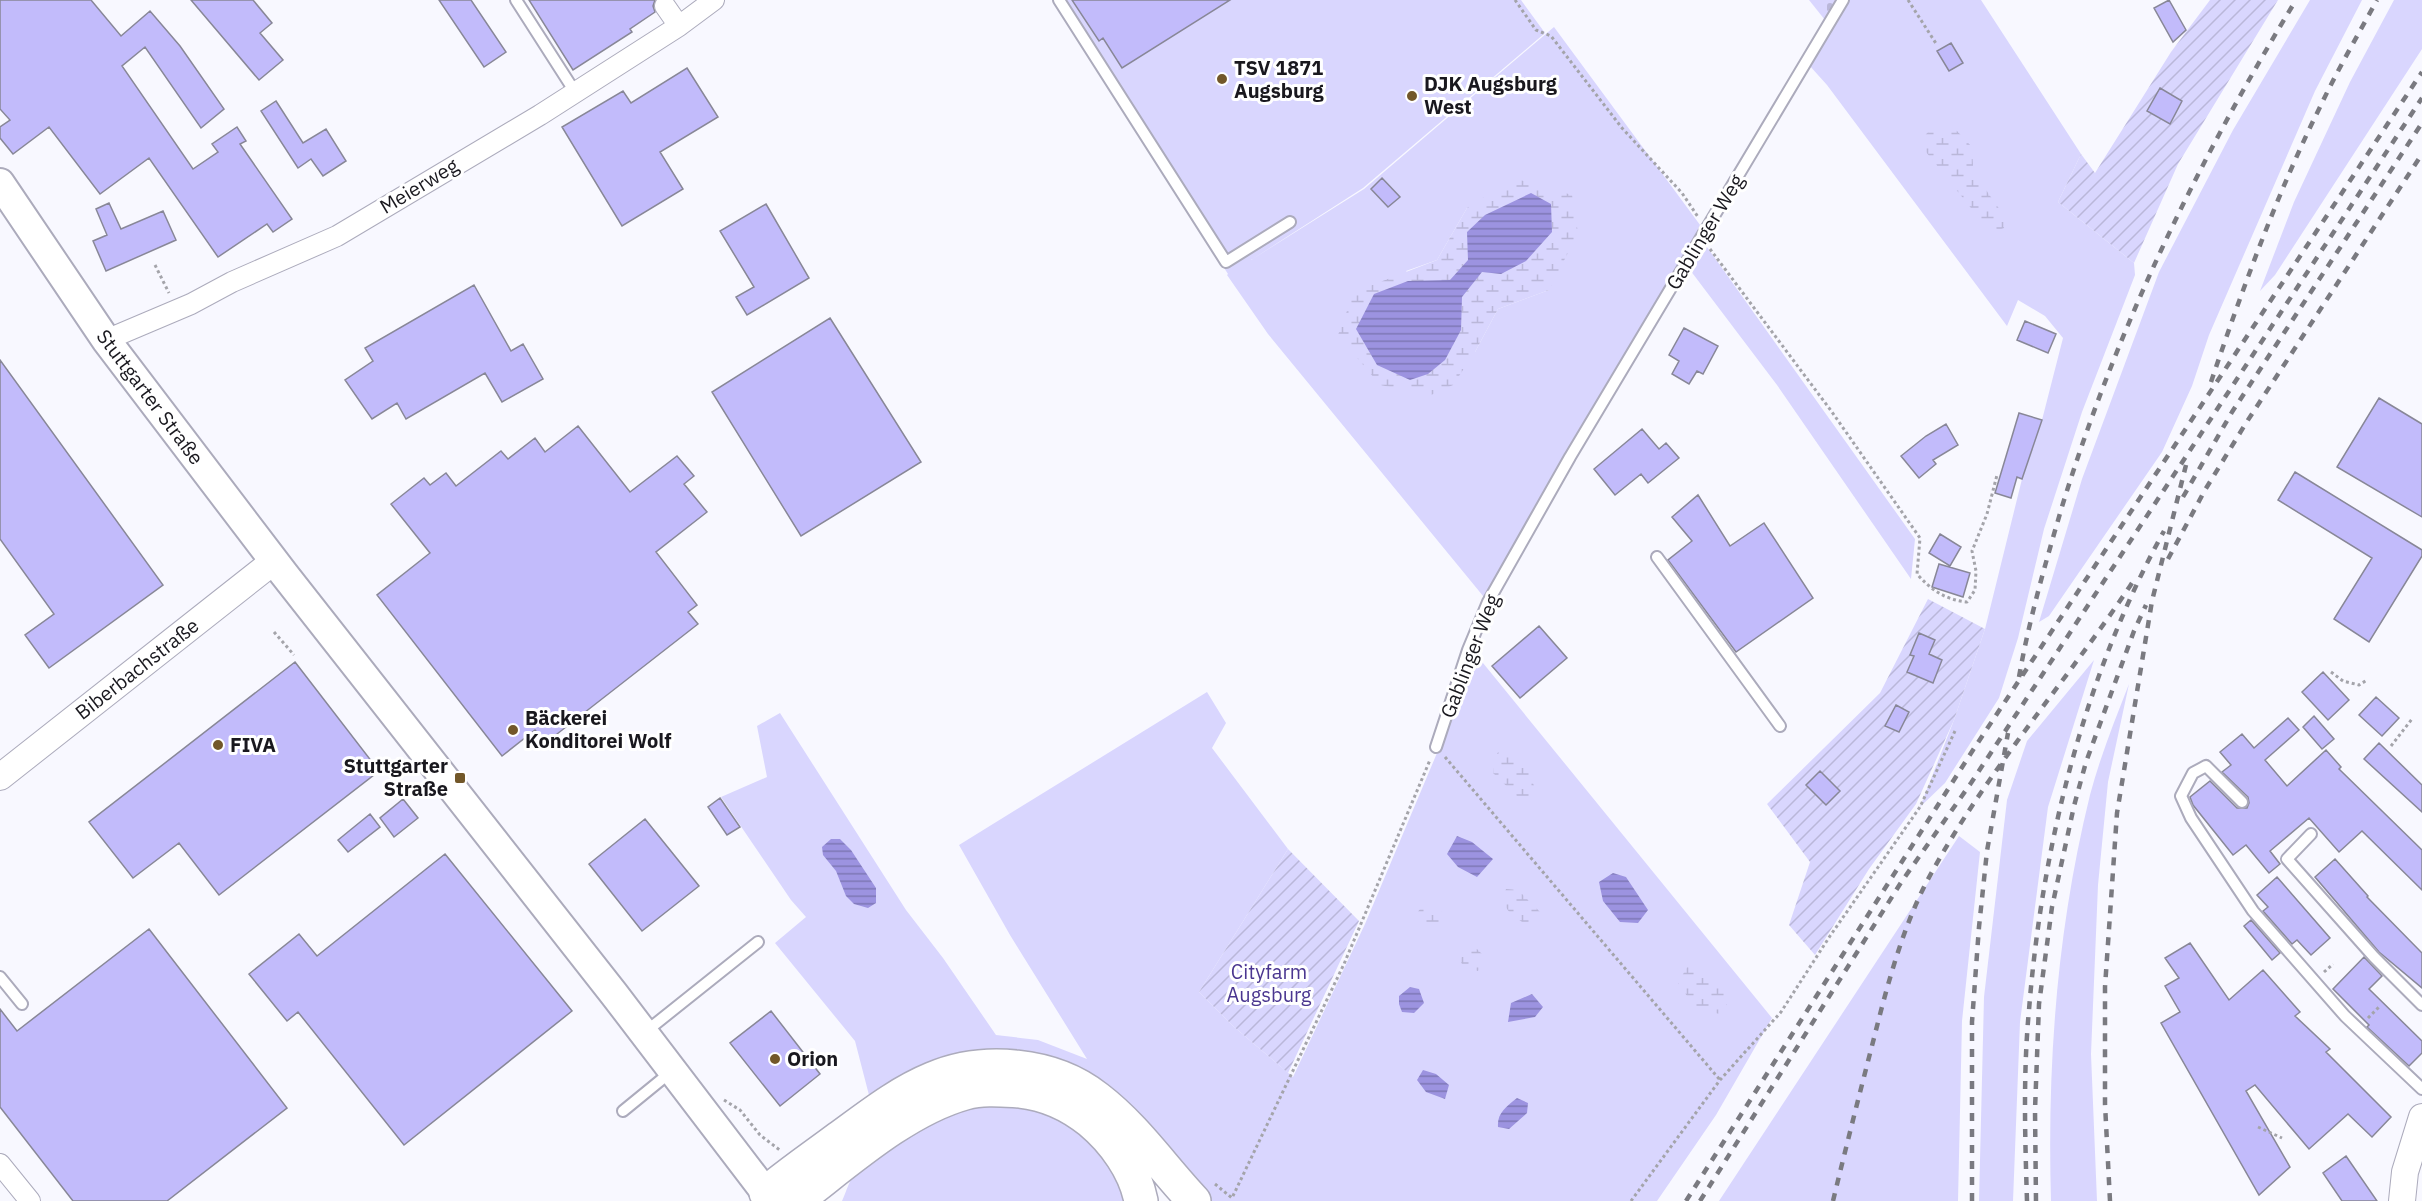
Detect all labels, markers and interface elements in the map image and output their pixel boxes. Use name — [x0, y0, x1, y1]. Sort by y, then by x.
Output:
place label: TSV 1871 Augsburg — [1234, 54, 1325, 104]
place label: DJK Augsburg West — [1424, 70, 1558, 120]
marker: TSV 1871 Augsburg — [1215, 72, 1229, 86]
marker: DJK Augsburg West — [1405, 89, 1419, 103]
street label: Meierweg — [374, 151, 464, 220]
street label: Gablinger Weg — [1659, 168, 1750, 295]
street label: Stuttgarter Straße — [91, 324, 210, 470]
street label: Gablinger Weg — [1434, 590, 1506, 722]
street label: Biberbachstraße — [69, 612, 204, 725]
place label: Bäckerei Konditorei Wolf — [525, 704, 672, 754]
marker: Bäckerei Konditorei Wolf — [506, 723, 520, 737]
place label: FIVA — [230, 731, 276, 758]
marker: FIVA — [211, 738, 225, 752]
place label: Stuttgarter Straße — [343, 752, 448, 802]
marker: Stuttgarter Straße — [453, 771, 467, 785]
park label: Cityfarm Augsburg — [1227, 958, 1312, 1008]
place label: Orion — [787, 1045, 838, 1072]
marker: Orion — [768, 1052, 782, 1066]

